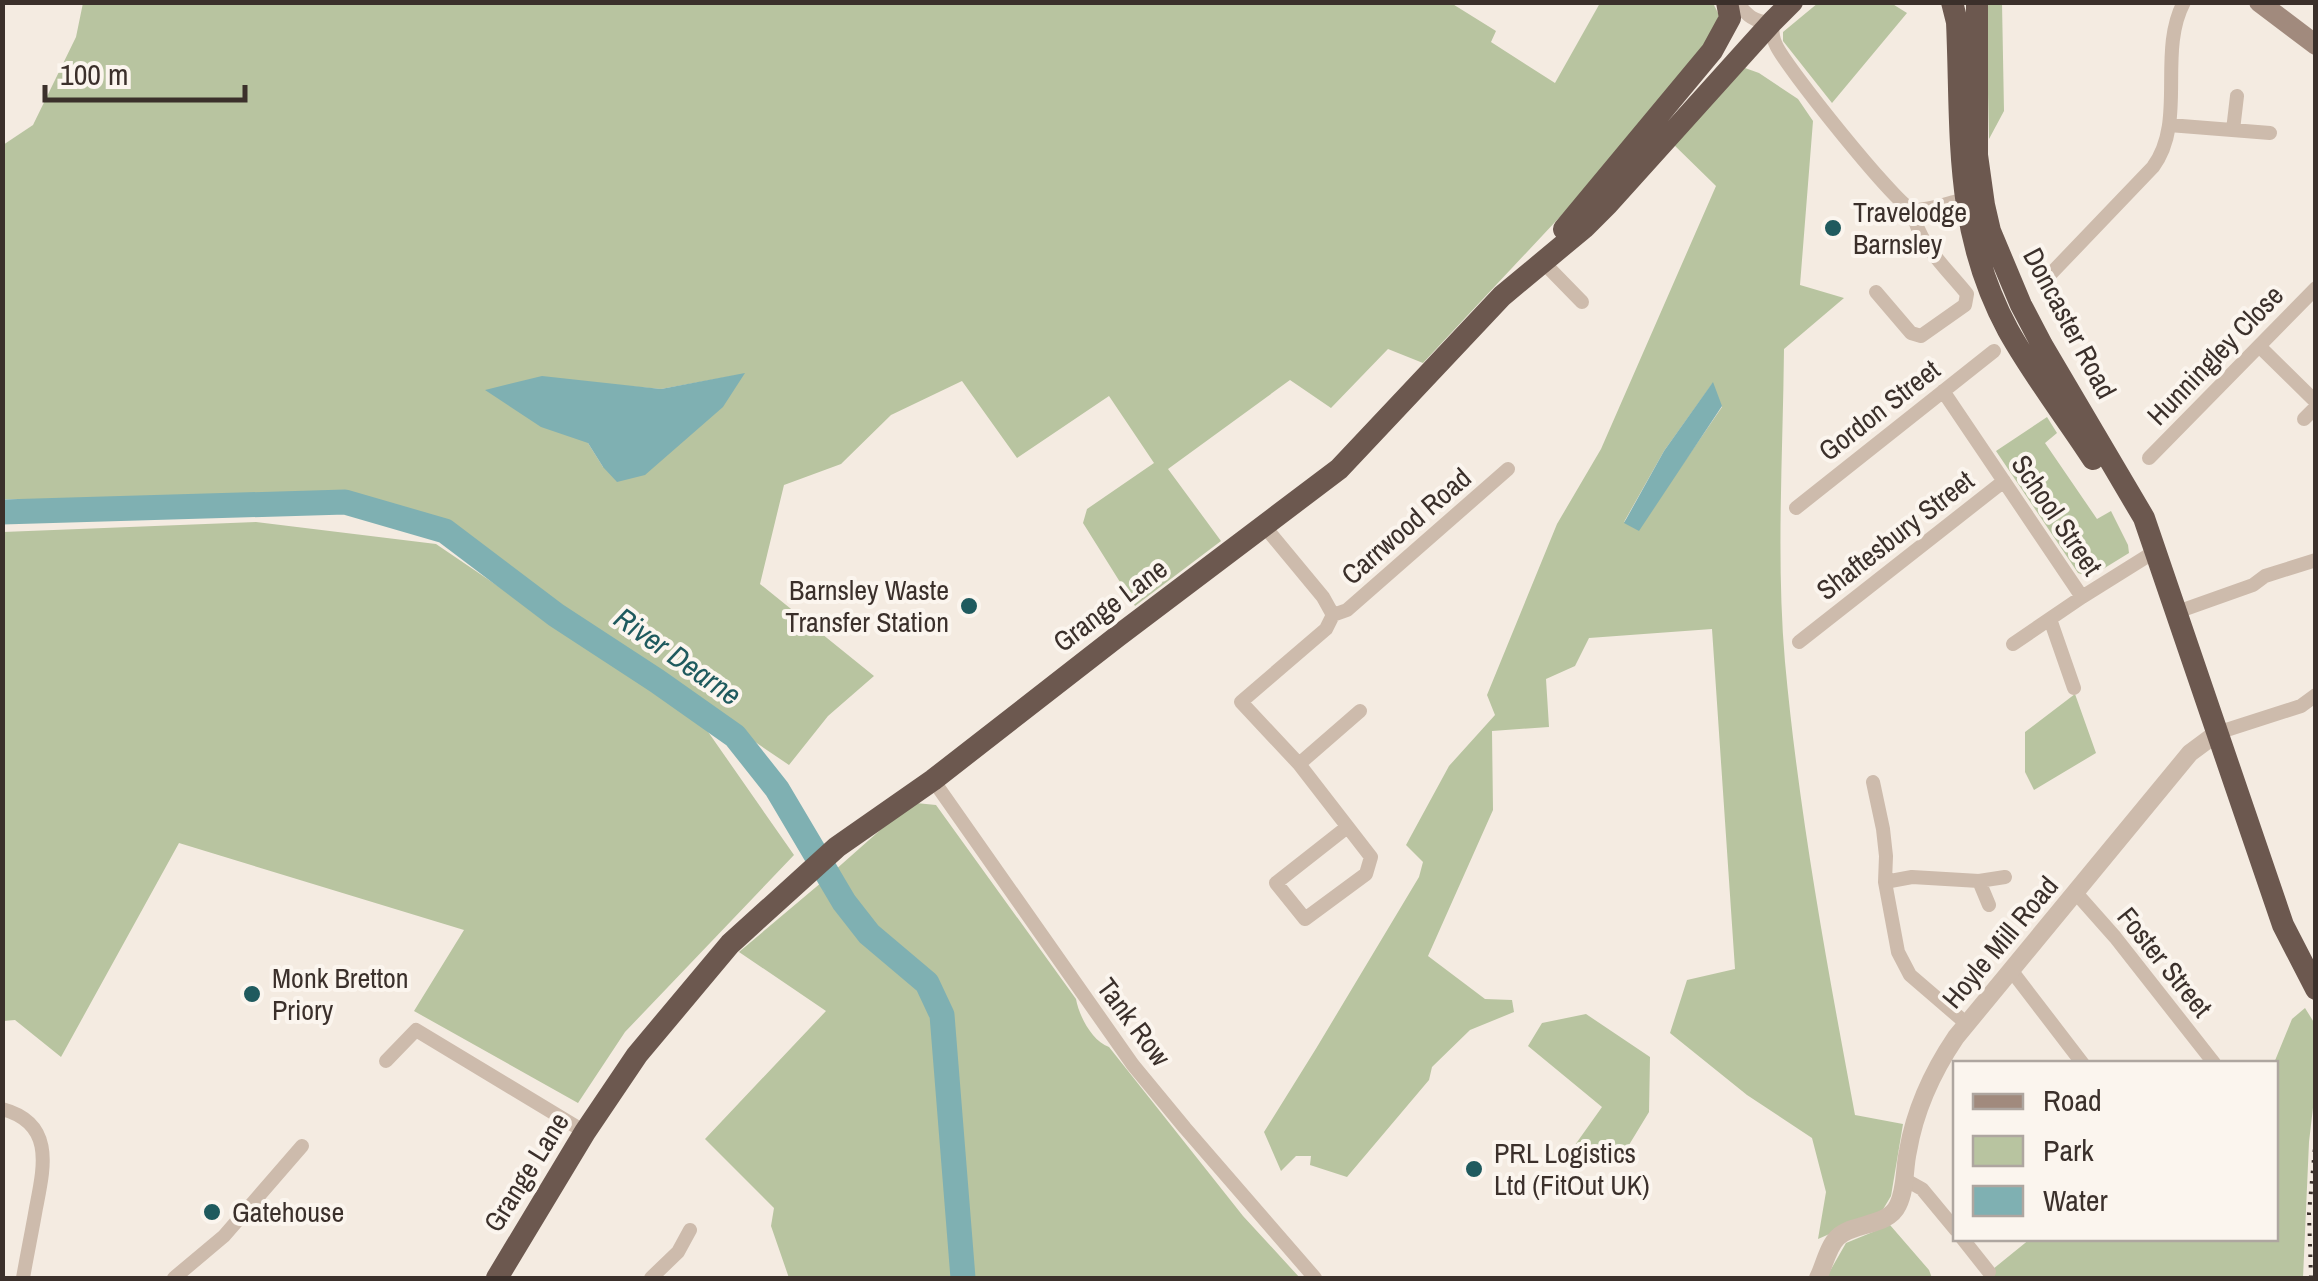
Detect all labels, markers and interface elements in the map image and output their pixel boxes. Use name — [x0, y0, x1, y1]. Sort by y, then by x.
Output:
scale bar — [45, 40, 245, 102]
text: 100 m — [60, 54, 128, 94]
place label: Travelodge Barnsley — [1853, 193, 1967, 263]
marker: Travelodge Barnsley — [1822, 217, 1844, 239]
street label: Doncaster Road — [2014, 241, 2126, 405]
street label: Hunningley Close — [2138, 277, 2292, 433]
street label: Gordon Street — [1810, 351, 1948, 469]
street label: School Street — [2003, 447, 2111, 583]
street label: Carrwood Road — [1333, 459, 1479, 593]
street label: Shaftesbury Street — [1808, 461, 1982, 609]
street label: Grange Lane — [1045, 549, 1175, 661]
place label: Barnsley Waste Transfer Station — [785, 571, 949, 641]
marker: Barnsley Waste Transfer Station — [958, 595, 980, 617]
water label: River Dearne — [607, 598, 749, 714]
street label: Hoyle Mill Road — [1933, 868, 2067, 1016]
street label: Foster Street — [2109, 899, 2221, 1025]
place label: Monk Bretton Priory — [272, 959, 409, 1029]
street label: Tank Row — [1088, 970, 1180, 1074]
marker: Monk Bretton Priory — [241, 983, 263, 1005]
legend — [1953, 1061, 2278, 1241]
text: Road — [2043, 1080, 2102, 1120]
street label: Grange Lane — [474, 1105, 578, 1239]
text: Park — [2043, 1130, 2094, 1170]
place label: PRL Logistics Ltd (FitOut UK) — [1494, 1134, 1650, 1204]
marker: PRL Logistics Ltd (FitOut UK) — [1463, 1158, 1485, 1180]
text: Water — [2043, 1180, 2109, 1220]
place label: Gatehouse — [232, 1193, 344, 1231]
marker: Gatehouse — [201, 1201, 223, 1223]

